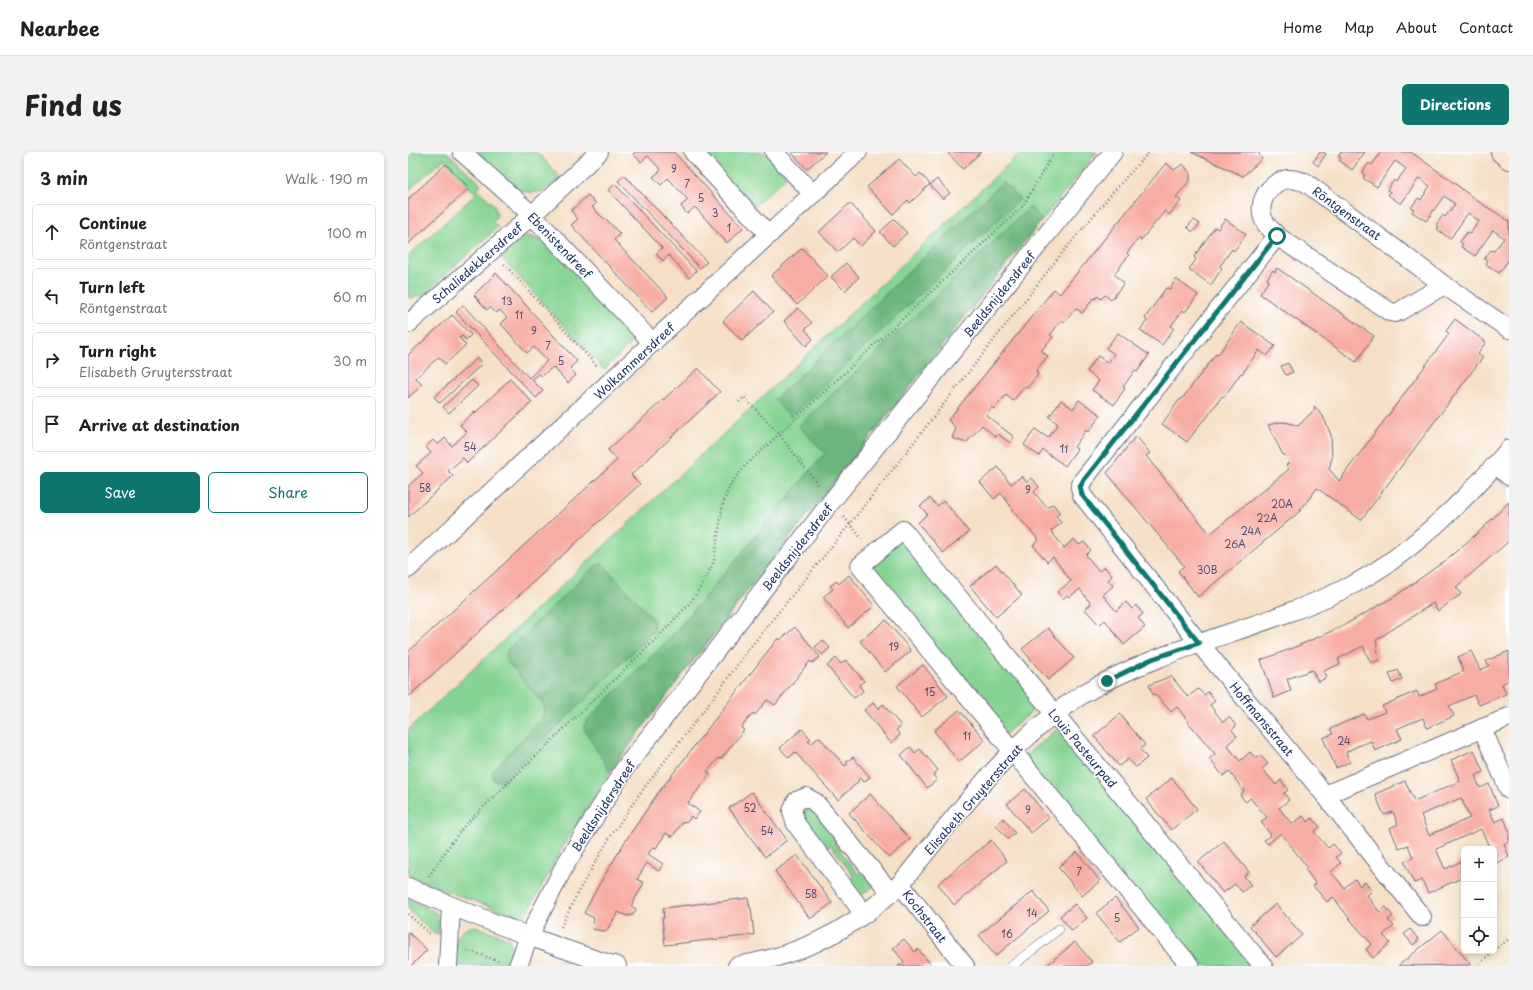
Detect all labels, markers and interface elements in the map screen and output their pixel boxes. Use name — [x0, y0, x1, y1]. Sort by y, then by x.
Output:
text: Nearbee — [20, 14, 100, 42]
text: Home — [1283, 17, 1322, 38]
text: Map — [1344, 17, 1374, 38]
text: About — [1396, 17, 1437, 38]
text: Contact — [1459, 17, 1513, 38]
text: Find us — [24, 83, 122, 126]
button: Directions — [1402, 84, 1509, 125]
house number: 9 — [671, 161, 677, 176]
text: 3 min — [40, 165, 88, 191]
text: Walk · 190 m — [285, 169, 368, 188]
house number: 7 — [684, 176, 690, 191]
street label: Röntgenstraat — [1309, 182, 1385, 244]
house number: 5 — [698, 190, 704, 205]
house number: 3 — [712, 205, 718, 220]
street label: Ebenistendreef — [524, 208, 597, 283]
text: Continue — [79, 211, 147, 234]
street label: Schaliedekkersdreef — [428, 218, 527, 308]
house number: 1 — [727, 220, 731, 235]
icon: ahead — [41, 221, 63, 243]
text: 100 m — [327, 223, 367, 242]
route start — [1268, 227, 1286, 245]
text: Röntgenstraat — [79, 234, 167, 253]
street label: Beeldsnijdersdreef — [959, 246, 1040, 341]
text: Turn left — [79, 275, 145, 298]
icon: left — [41, 285, 63, 307]
text: 60 m — [333, 287, 367, 306]
house number: 13 — [501, 293, 513, 308]
text: Röntgenstraat — [79, 298, 167, 317]
house number: 11 — [515, 307, 523, 322]
street label: Wolkammersdreef — [589, 318, 679, 403]
house number: 9 — [531, 323, 537, 338]
house number: 7 — [545, 338, 551, 353]
text: Turn right — [79, 339, 156, 362]
icon: right — [41, 349, 63, 371]
text: 30 m — [333, 351, 367, 370]
house number: 5 — [558, 353, 564, 368]
text: Elisabeth Gruytersstraat — [79, 362, 232, 381]
icon: arrive — [41, 413, 63, 435]
text: Arrive at destination — [79, 413, 240, 436]
house number: 54 — [463, 439, 477, 454]
house number: 11 — [1060, 441, 1068, 456]
button: Save — [40, 472, 200, 513]
button: Share — [208, 472, 368, 513]
house number: 58 — [419, 480, 431, 495]
house number: 9 — [1025, 482, 1031, 497]
house number: 20A — [1271, 496, 1293, 511]
street label: Beeldsnijdersdreef — [757, 499, 837, 594]
house number: 22A — [1256, 510, 1278, 525]
house number: 24A — [1241, 523, 1261, 538]
house number: 26A — [1224, 536, 1246, 551]
house number: 30B — [1197, 562, 1218, 577]
house number: 19 — [889, 639, 899, 654]
route end — [1098, 672, 1116, 690]
street label: Hoffmansstraat — [1226, 678, 1298, 760]
house number: 15 — [925, 684, 935, 699]
street label: Louis Pasteurpad — [1044, 705, 1122, 791]
house number: 11 — [963, 728, 971, 743]
house number: 24 — [1337, 733, 1351, 748]
street label: Elisabeth Gruytersstraat — [920, 739, 1026, 858]
street label: Beeldsnijdersdreef — [567, 756, 640, 855]
house number: 52 — [743, 800, 757, 815]
house number: 9 — [1025, 802, 1031, 817]
house number: 54 — [760, 823, 774, 838]
map controls — [1461, 846, 1497, 954]
button: + — [1461, 846, 1497, 882]
house number: 7 — [1076, 864, 1082, 879]
button: − — [1461, 882, 1497, 918]
house number: 58 — [805, 886, 817, 901]
street label: Kochstraat — [899, 886, 952, 946]
house number: 14 — [1026, 905, 1038, 920]
house number: 5 — [1114, 910, 1120, 925]
button: locate — [1461, 918, 1497, 954]
house number: 16 — [1001, 926, 1013, 941]

